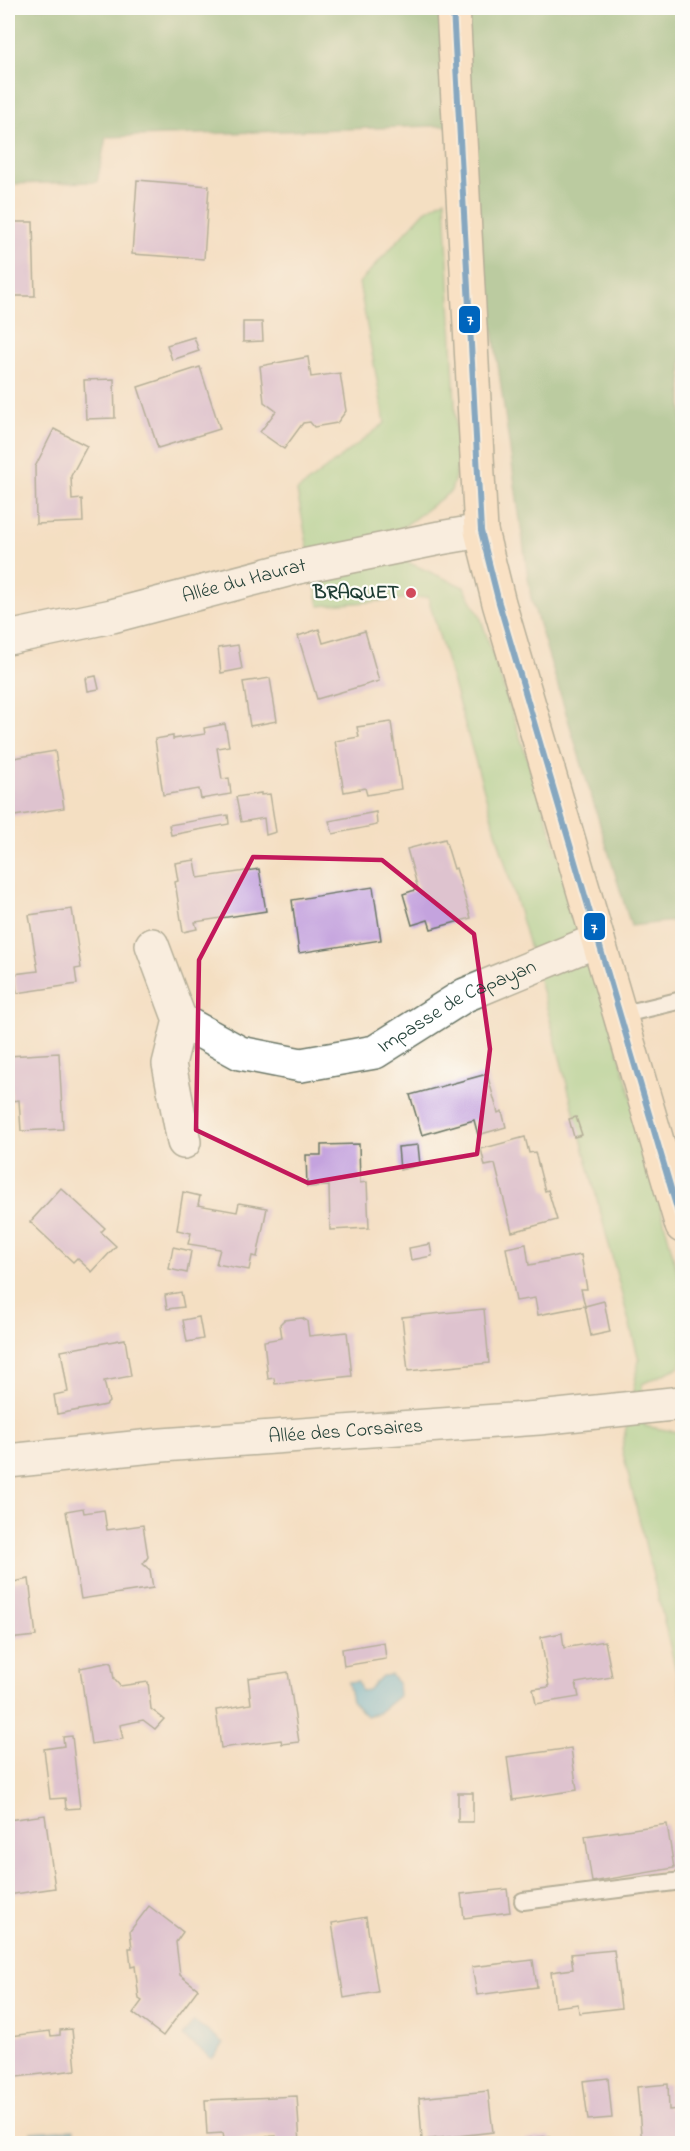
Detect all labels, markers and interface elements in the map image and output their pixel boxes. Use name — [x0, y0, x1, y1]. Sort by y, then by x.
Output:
line badge: 7 — [458, 305, 481, 334]
text: 7 — [467, 309, 474, 333]
street label: Allée du Haurat — [179, 551, 309, 611]
place label: BRAQUET — [312, 579, 400, 608]
marker: BRAQUET — [404, 586, 418, 600]
line badge: 7 — [583, 912, 606, 941]
text: 7 — [591, 917, 598, 941]
street label: Impasse de Capayan — [372, 952, 541, 1061]
street label: Allée des Corsaires — [267, 1412, 424, 1452]

